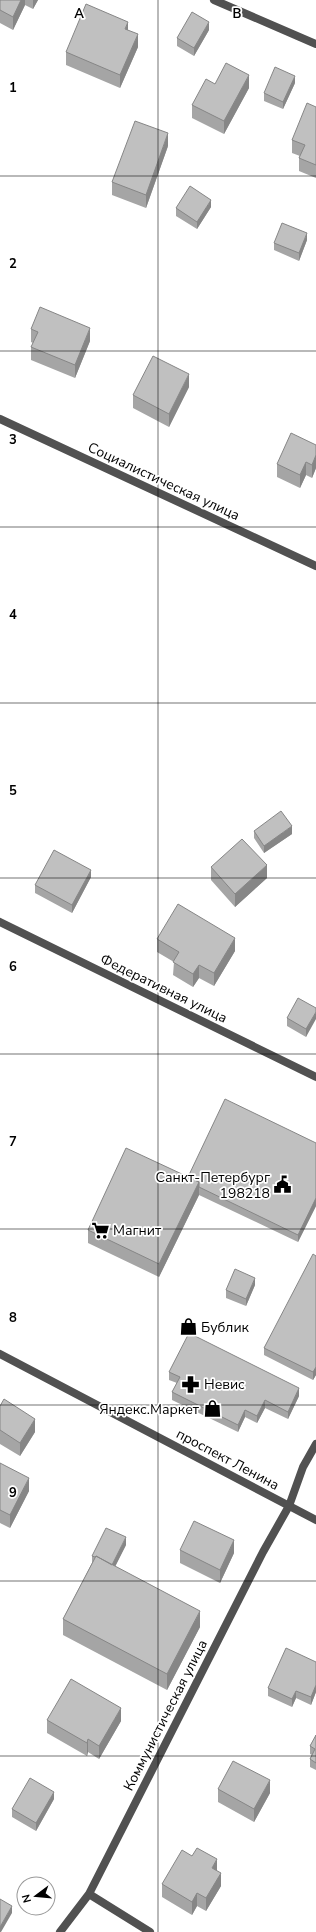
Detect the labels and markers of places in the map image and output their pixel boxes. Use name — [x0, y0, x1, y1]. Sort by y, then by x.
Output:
place label: Санкт-Петербург 198218 — [156, 1168, 270, 1203]
public building icon: Санкт-Петербург 198218 — [273, 1175, 293, 1195]
supermarket icon: Магнит — [90, 1220, 110, 1240]
place label: Магнит — [113, 1221, 162, 1240]
shop icon: Бублик — [178, 1317, 198, 1337]
place label: Бублик — [201, 1318, 250, 1337]
pharmacy icon: Невис — [181, 1374, 201, 1394]
place label: Невис — [204, 1375, 245, 1394]
shop icon: Яндекс.Маркет — [202, 1399, 222, 1419]
place label: Яндекс.Маркет — [99, 1400, 200, 1419]

